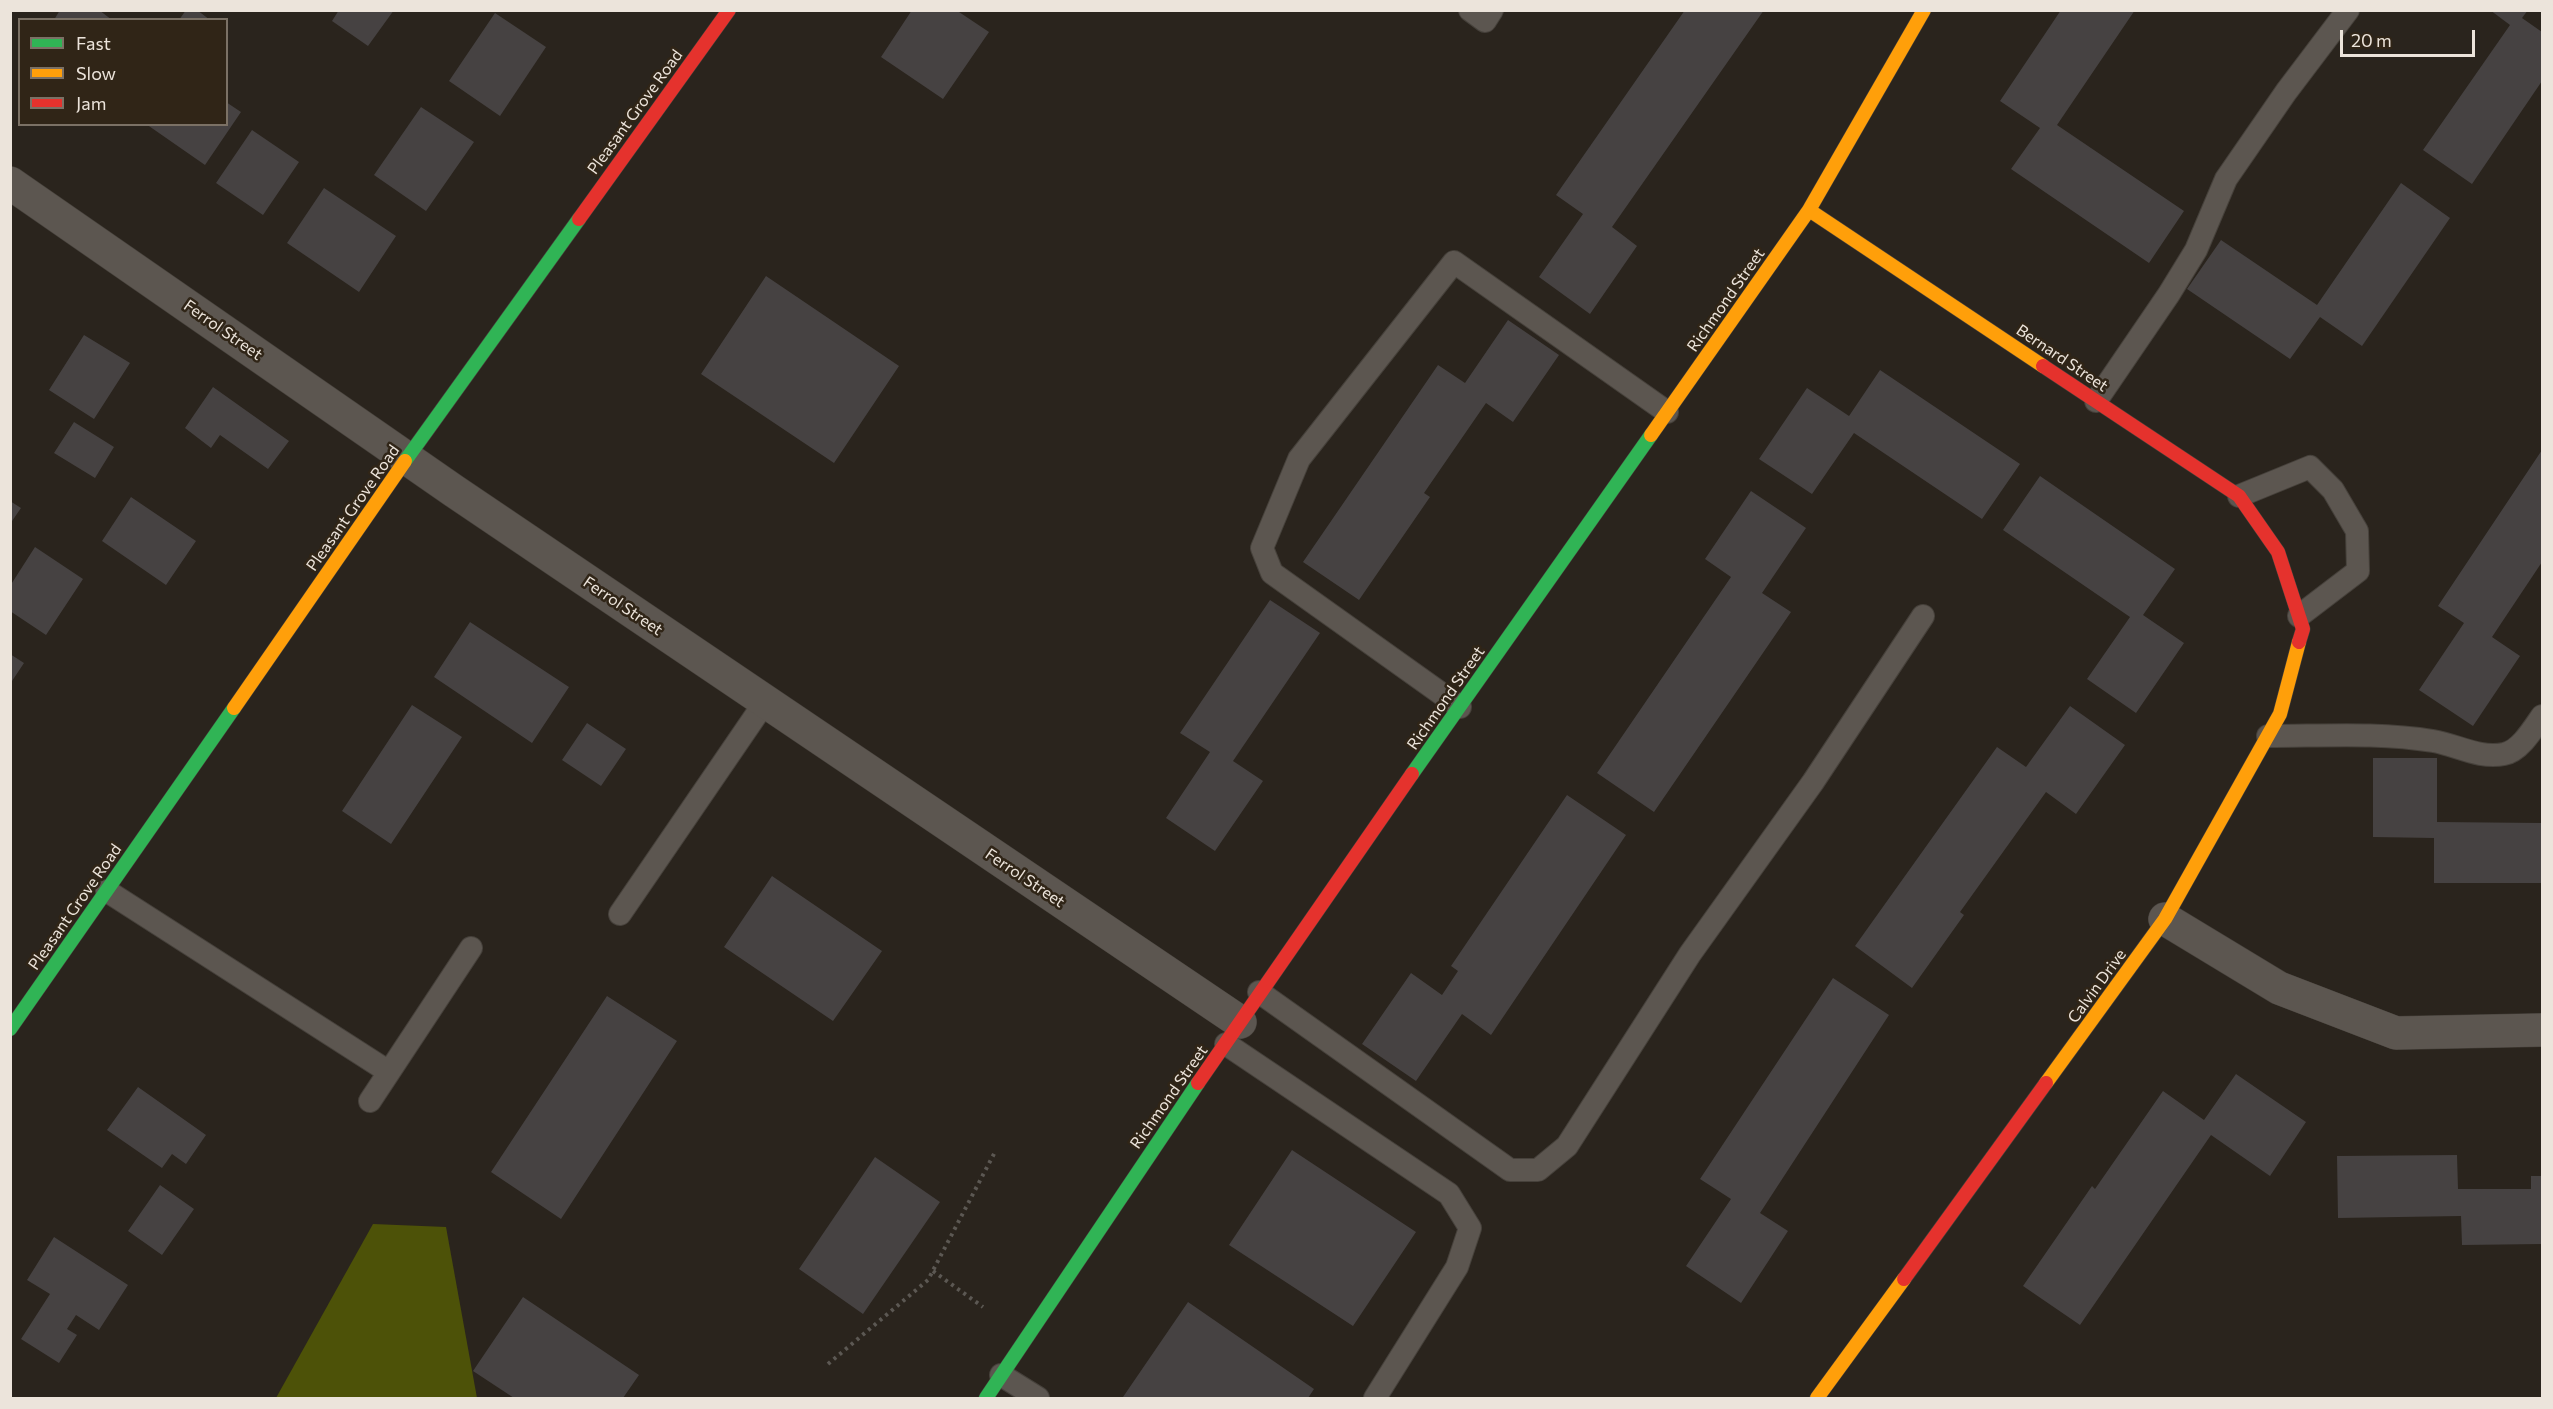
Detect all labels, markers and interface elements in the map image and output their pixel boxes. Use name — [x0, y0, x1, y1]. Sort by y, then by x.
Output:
legend — [18, 18, 228, 126]
scale bar — [2343, 18, 2478, 56]
text: 20 m — [2351, 29, 2392, 51]
text: Fast — [76, 32, 111, 54]
street label: Pleasant Grove Road — [583, 46, 687, 178]
text: Slow — [76, 62, 116, 84]
text: Jam — [76, 92, 106, 114]
street label: Richmond Street — [1683, 244, 1769, 356]
street label: Ferrol Street — [180, 296, 266, 364]
street label: Bernard Street — [2013, 320, 2111, 396]
street label: Pleasant Grove Road — [302, 441, 404, 575]
street label: Ferrol Street — [580, 572, 666, 640]
street label: Richmond Street — [1403, 642, 1489, 754]
street label: Pleasant Grove Road — [24, 840, 126, 974]
street label: Ferrol Street — [982, 844, 1068, 912]
street label: Calvin Drive — [2064, 945, 2130, 1027]
street label: Richmond Street — [1126, 1041, 1212, 1153]

